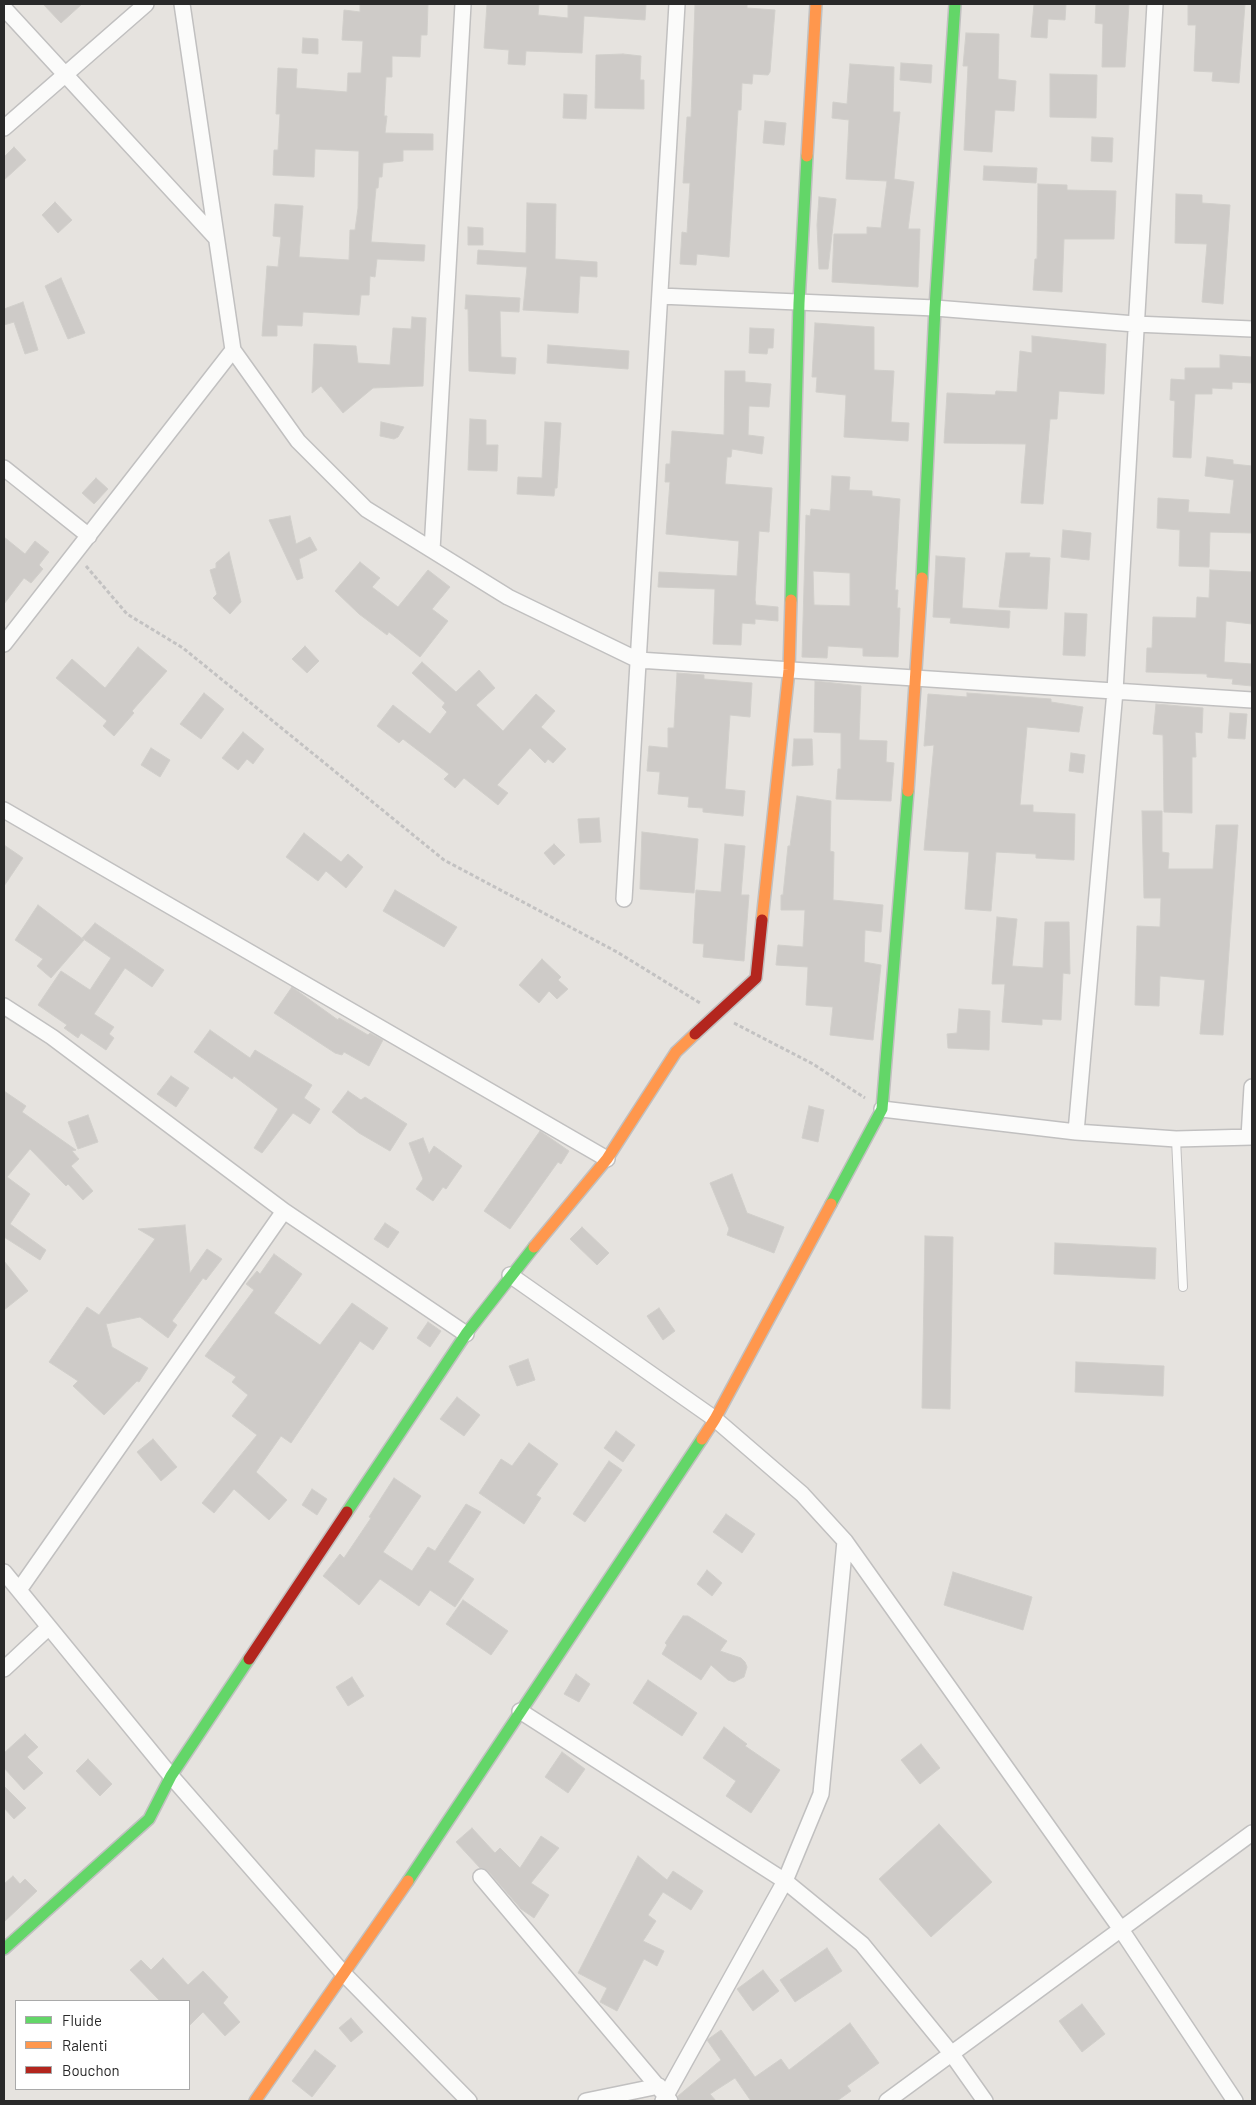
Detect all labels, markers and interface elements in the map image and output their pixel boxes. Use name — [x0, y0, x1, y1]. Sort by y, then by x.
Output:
legend — [15, 2000, 190, 2090]
text: Fluide — [62, 2011, 102, 2029]
text: Ralenti — [62, 2036, 108, 2054]
text: Bouchon — [62, 2061, 120, 2079]

